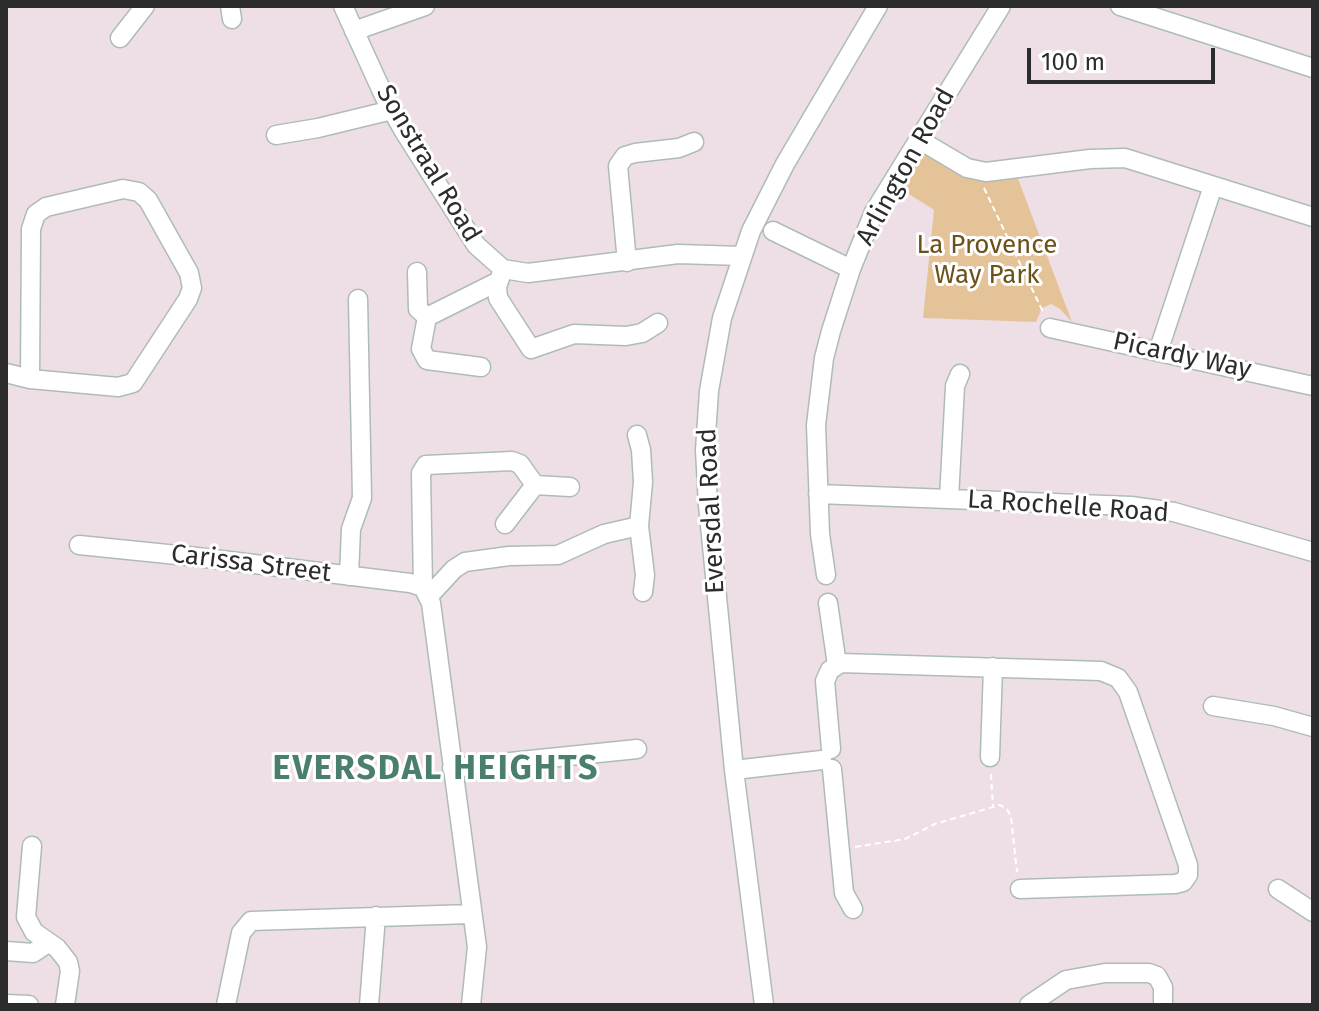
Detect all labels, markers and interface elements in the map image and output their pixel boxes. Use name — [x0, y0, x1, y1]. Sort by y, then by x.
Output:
scale bar — [1031, 32, 1219, 82]
text: 100 m — [1041, 48, 1105, 76]
street label: Sonstraal Road — [369, 80, 487, 248]
street label: Arlington Road — [850, 83, 962, 251]
park label: La Provence Way Park — [917, 230, 1057, 292]
street label: Picardy Way — [1110, 326, 1254, 386]
street label: Eversdal Road — [692, 427, 732, 595]
street label: La Rochelle Road — [966, 484, 1170, 530]
street label: Carissa Street — [169, 539, 333, 589]
district label: EVERSDAL HEIGHTS — [273, 750, 599, 790]

